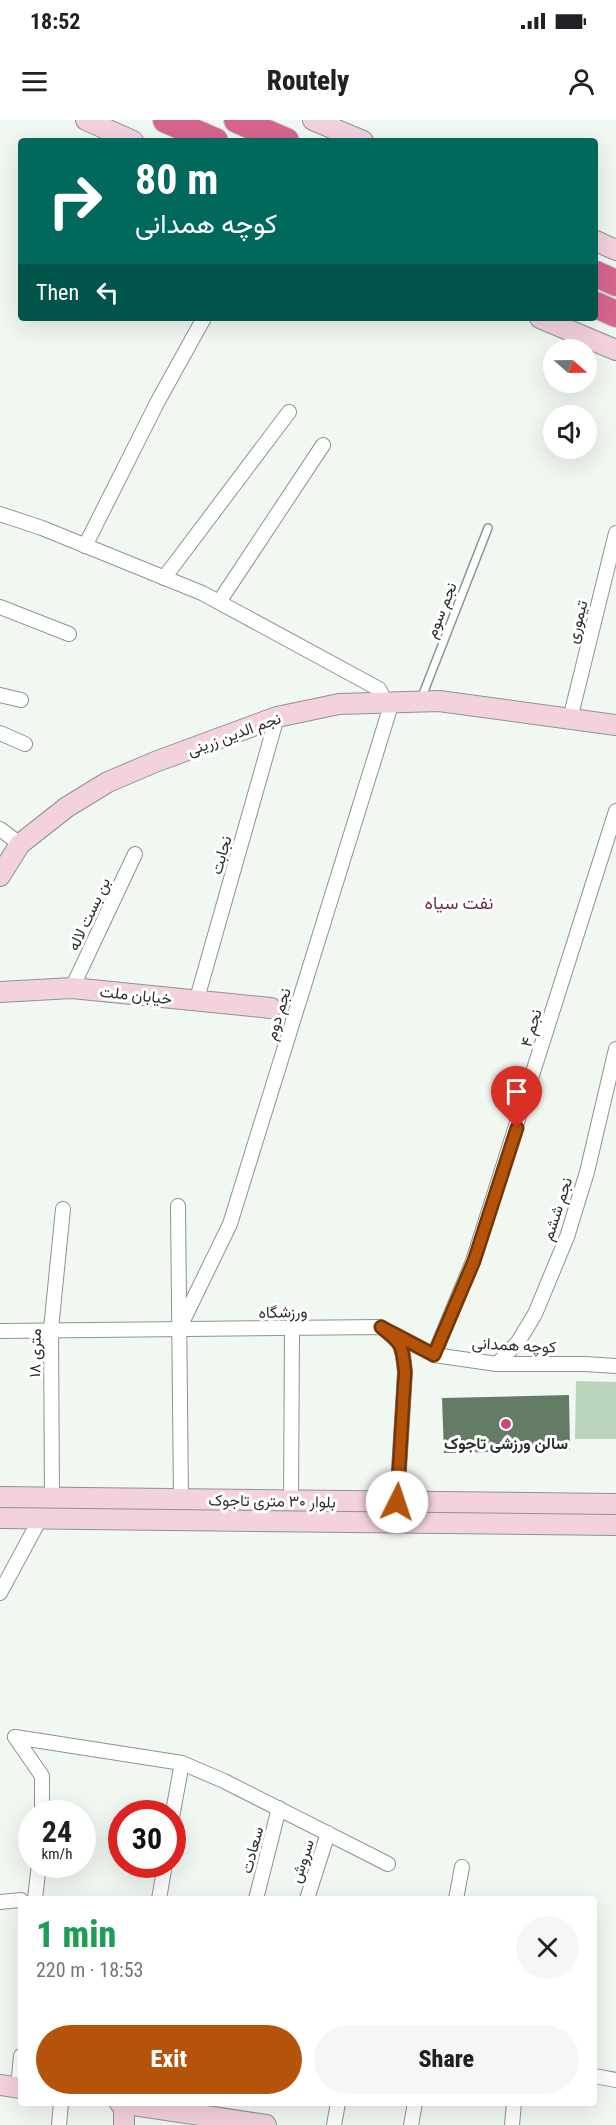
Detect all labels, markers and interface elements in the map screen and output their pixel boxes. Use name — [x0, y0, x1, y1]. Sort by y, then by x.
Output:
text: 18:52 — [30, 9, 81, 34]
icon: menu — [18, 65, 51, 98]
text: Routely — [267, 65, 349, 97]
icon: person — [565, 65, 598, 98]
text: 80 m — [135, 155, 218, 204]
icon: right — [36, 162, 114, 240]
text: کوچه همدانی — [135, 208, 277, 240]
icon: left — [91, 276, 124, 309]
text: Then — [36, 280, 79, 305]
north arrow — [543, 339, 597, 393]
map controls — [543, 339, 597, 459]
button: sound — [543, 405, 597, 459]
street label: نجم سوم — [421, 579, 462, 641]
street label: تیموری — [562, 598, 593, 646]
street label: نجم الدین زرینی — [185, 708, 284, 761]
street label: نجابت — [206, 834, 236, 876]
street label: بن بست لاله — [64, 874, 115, 954]
district label: نفت سیاه — [425, 892, 493, 913]
street label: خیابان ملت — [99, 982, 173, 1008]
street label: نجم دوم — [261, 986, 296, 1043]
street label: نجم ۴ — [516, 1007, 547, 1049]
pin — [491, 1066, 542, 1128]
icon: arrive — [500, 1075, 533, 1108]
street label: نجم ششم — [538, 1175, 577, 1243]
street label: ورزشگاه — [258, 1302, 308, 1323]
street label: ۱۸ متری — [25, 1328, 46, 1378]
street label: کوچه همدانی — [471, 1333, 557, 1359]
marker: سالن ورزشی تاجوک — [499, 1417, 513, 1431]
place label: سالن ورزشی تاجوک — [444, 1434, 568, 1454]
position arrow — [365, 1470, 429, 1534]
street label: بلوار ۳۰ متری تاجوک — [208, 1490, 336, 1513]
speed limit sign: 30 — [108, 1800, 186, 1878]
text: 24 — [42, 1814, 72, 1849]
street label: سعادت — [237, 1825, 267, 1875]
street label: سروش — [286, 1837, 319, 1885]
text: km/h — [42, 1845, 72, 1863]
text: 1 min — [36, 1914, 116, 1956]
button: close — [516, 1916, 579, 1979]
text: 220 m · 18:53 — [36, 1958, 143, 1982]
button: Exit — [36, 2025, 302, 2094]
button: Share — [314, 2025, 579, 2094]

